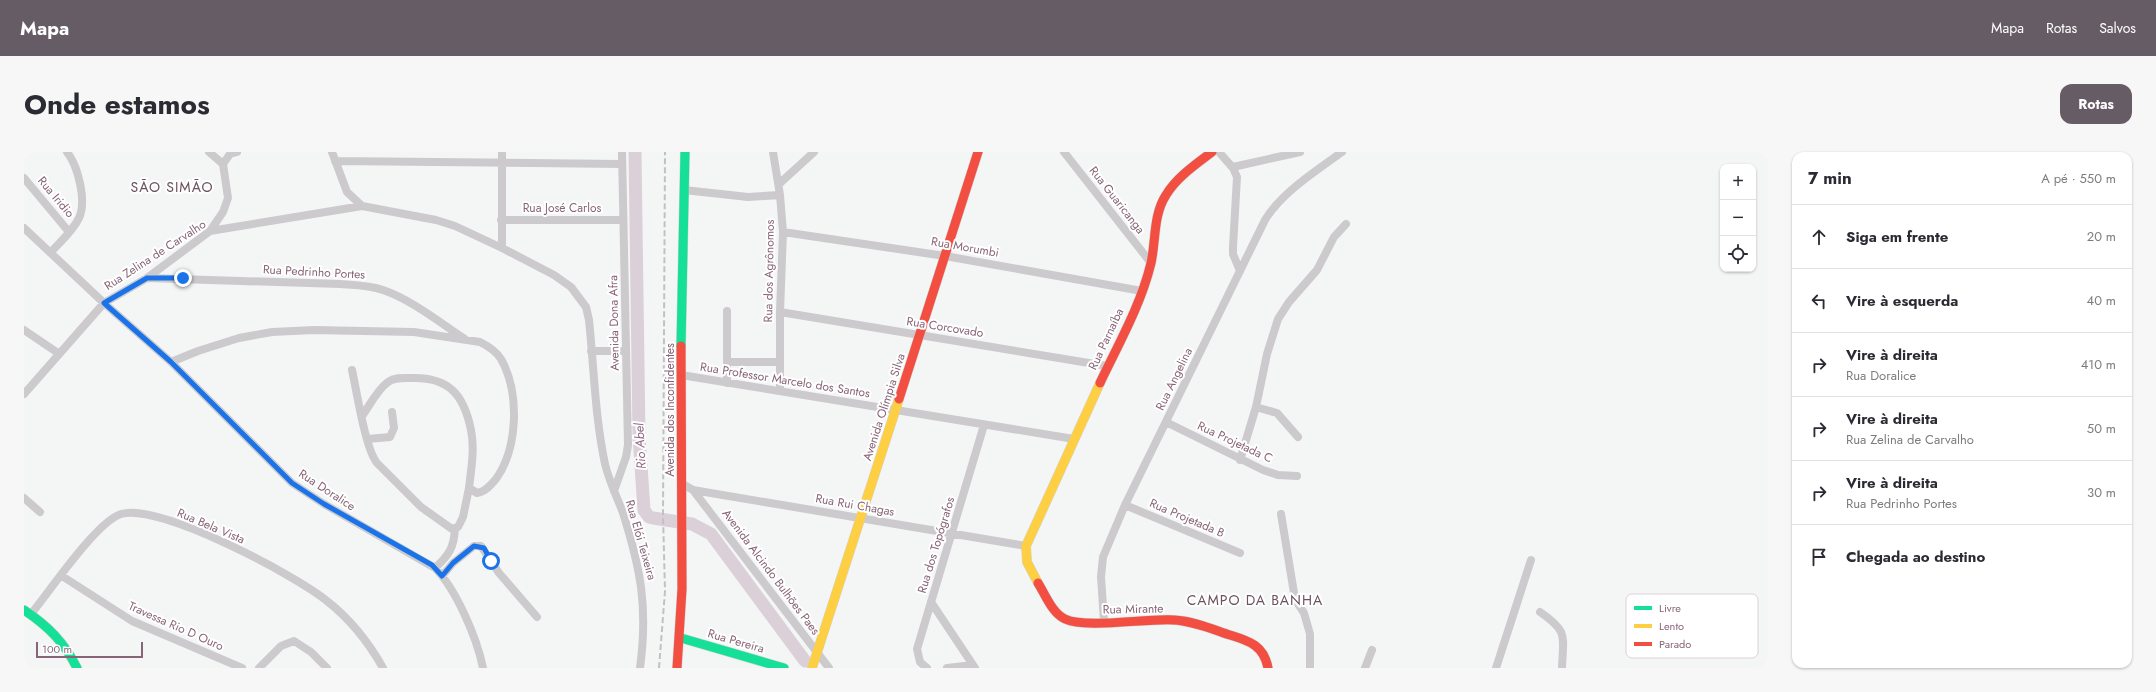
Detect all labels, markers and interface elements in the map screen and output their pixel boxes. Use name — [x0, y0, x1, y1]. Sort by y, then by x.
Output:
text: Mapa — [20, 15, 69, 42]
text: Mapa — [1991, 18, 2024, 38]
text: Rotas — [2046, 18, 2077, 38]
text: Salvos — [2099, 18, 2136, 38]
text: Onde estamos — [24, 84, 210, 125]
button: Rotas — [2060, 84, 2132, 124]
street label: Rua Guaricanga — [1085, 162, 1149, 238]
map controls — [1720, 164, 1756, 272]
button: + — [1720, 164, 1756, 200]
text: 7 min — [1808, 166, 1852, 190]
text: A pé · 550 m — [2041, 169, 2116, 188]
street label: Rua Iridio — [33, 172, 79, 222]
district label: SÃO SIMÃO — [130, 177, 214, 197]
street label: Rua José Carlos — [523, 199, 602, 217]
button: − — [1720, 200, 1756, 236]
street label: Rua Zelina de Carvalho — [101, 215, 210, 295]
street label: Rua dos Agrônomos — [759, 219, 779, 323]
icon: ahead — [1808, 226, 1830, 248]
text: Siga em frente — [1846, 226, 1948, 248]
text: 20 m — [2087, 227, 2116, 246]
street label: Rua Morumbi — [930, 232, 1000, 262]
button: locate — [1720, 236, 1756, 272]
street label: Rua Pedrinho Portes — [262, 260, 366, 284]
route end — [174, 269, 192, 287]
street label: Avenida Dona Afra — [604, 275, 624, 371]
icon: left — [1808, 290, 1830, 312]
text: Vire à esquerda — [1846, 290, 1958, 312]
text: 40 m — [2087, 291, 2116, 310]
street label: Rua Parnaíba — [1084, 305, 1128, 373]
street label: Rua Corcovado — [905, 312, 985, 342]
street label: Avenida dos Inconfidentes — [661, 343, 679, 477]
street label: Rua Angelina — [1151, 344, 1197, 413]
text: Vire à direita — [1846, 344, 1938, 366]
street label: Avenida Olímpia Silva — [858, 351, 910, 463]
icon: right — [1808, 354, 1830, 376]
text: 410 m — [2081, 355, 2116, 374]
street label: Rua Professor Marcelo dos Santos — [699, 358, 871, 402]
text: Rua Doralice — [1846, 366, 1916, 385]
text: Vire à direita — [1846, 408, 1938, 430]
street label: Rua Projetada C — [1194, 417, 1276, 467]
icon: right — [1808, 418, 1830, 440]
text: 50 m — [2087, 419, 2116, 438]
water label: Rio Abel — [629, 421, 651, 469]
text: Rua Zelina de Carvalho — [1846, 430, 1974, 449]
street label: Rua Doralice — [295, 465, 359, 515]
text: Vire à direita — [1846, 472, 1938, 494]
icon: right — [1808, 482, 1830, 504]
text: 30 m — [2087, 483, 2116, 502]
street label: Rua Rui Chagas — [814, 489, 896, 521]
street label: Rua dos Topógrafos — [913, 494, 959, 595]
street label: Rua Projetada B — [1147, 494, 1228, 542]
text: Rua Pedrinho Portes — [1846, 494, 1957, 513]
street label: Rua Elói Teixeira — [621, 498, 661, 582]
street label: Rua Bela Vista — [174, 504, 248, 548]
street label: Avenida Alcindo Bulhões Paes — [718, 505, 824, 639]
icon: arrive — [1808, 546, 1830, 568]
text: Chegada ao destino — [1846, 546, 1985, 568]
route start — [482, 552, 500, 570]
district label: CAMPO DA BANHA — [1187, 590, 1323, 610]
legend — [1626, 594, 1758, 658]
street label: Travessa Rio D Ouro — [125, 597, 227, 655]
street label: Rua Mirante — [1103, 599, 1163, 619]
text: Livre — [1659, 600, 1681, 616]
text: Lento — [1659, 618, 1684, 634]
street label: Rua Pereira — [706, 624, 767, 658]
text: Parado — [1659, 636, 1691, 652]
scale bar — [36, 640, 143, 659]
text: 100 m — [42, 641, 72, 657]

